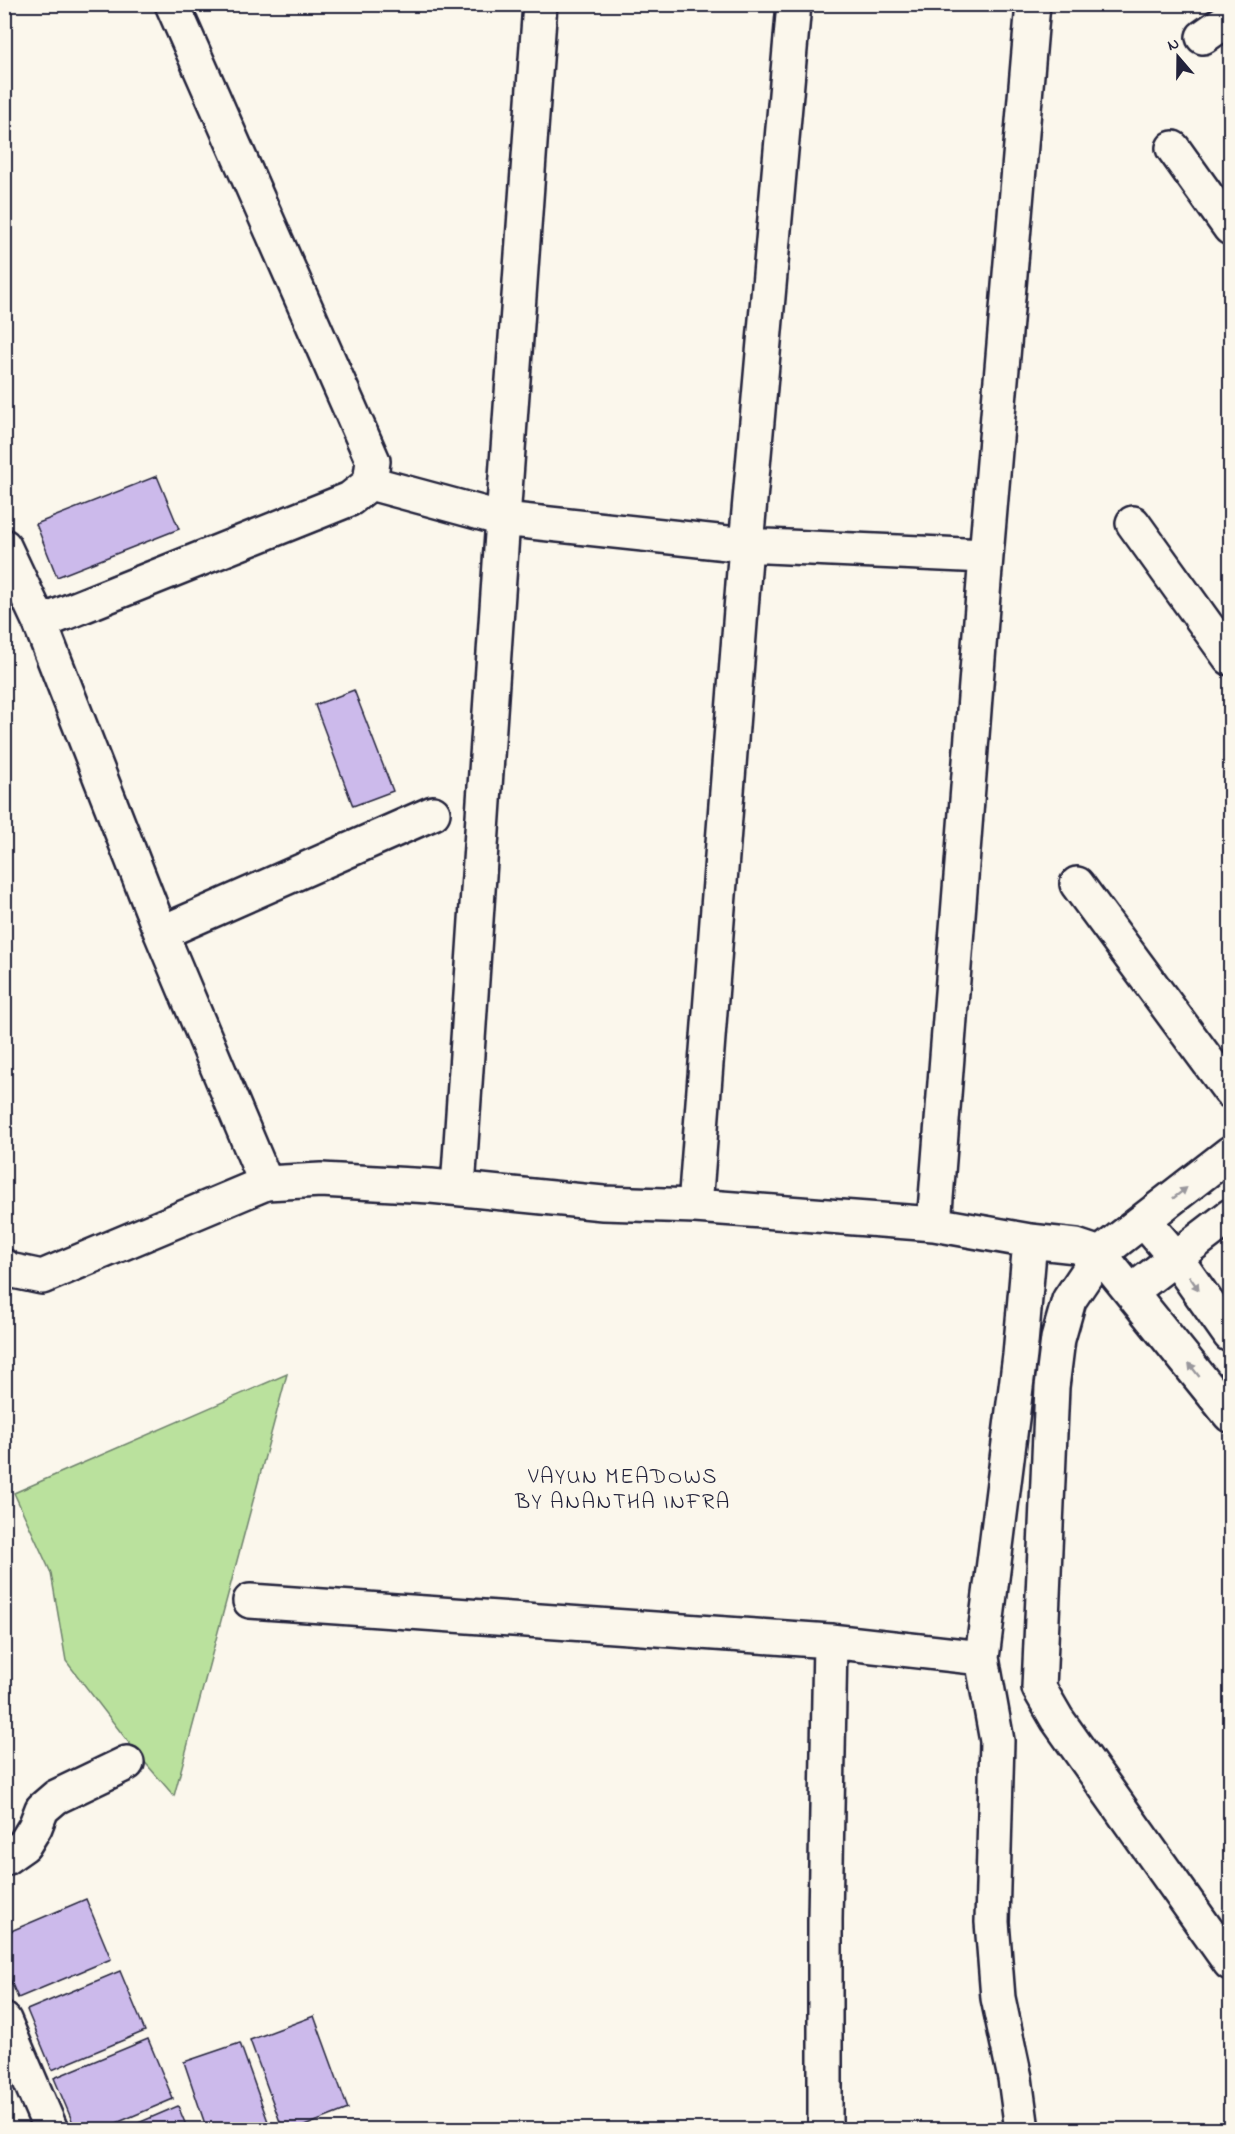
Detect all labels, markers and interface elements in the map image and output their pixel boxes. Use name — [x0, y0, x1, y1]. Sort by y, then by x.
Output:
north arrow — [1148, 27, 1208, 87]
text: N — [1164, 32, 1183, 58]
one-way arrow — [1172, 1186, 1188, 1199]
one-way arrow — [1188, 1275, 1200, 1291]
one-way arrow — [1189, 1362, 1201, 1377]
district label: VAYUN MEADOWS BY ANANTHA INFRA — [514, 1462, 731, 1519]

